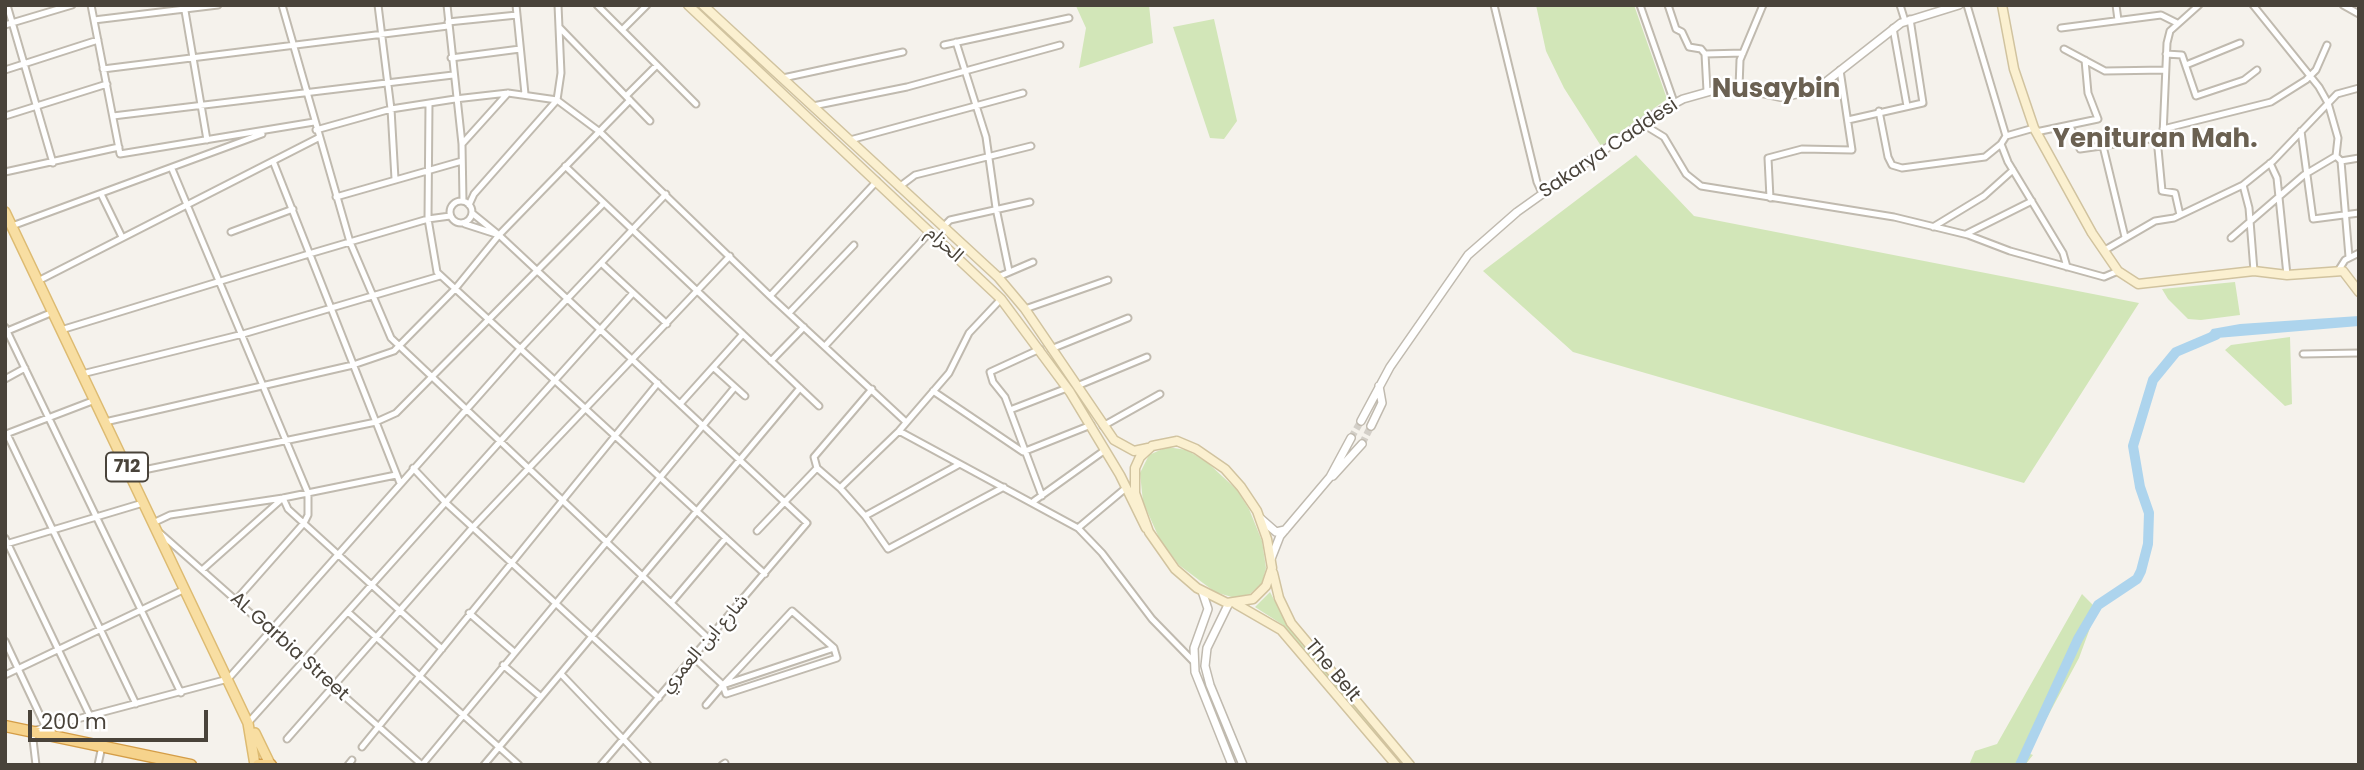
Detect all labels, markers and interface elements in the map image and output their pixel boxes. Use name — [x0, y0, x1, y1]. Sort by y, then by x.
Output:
district label: Nusaybin — [1712, 74, 1840, 106]
street label: Sakarya Caddesi — [1536, 94, 1682, 204]
district label: Yenituran Mah. — [2053, 124, 2257, 156]
street label: الحزام — [921, 222, 967, 268]
road number: 712 — [106, 452, 148, 481]
street label: AL Garbia Street — [225, 588, 353, 706]
street label: شارع ابن العمري — [656, 590, 754, 698]
street label: The Belt — [1299, 635, 1365, 707]
scale bar — [32, 696, 212, 740]
text: 200 m — [41, 707, 107, 736]

